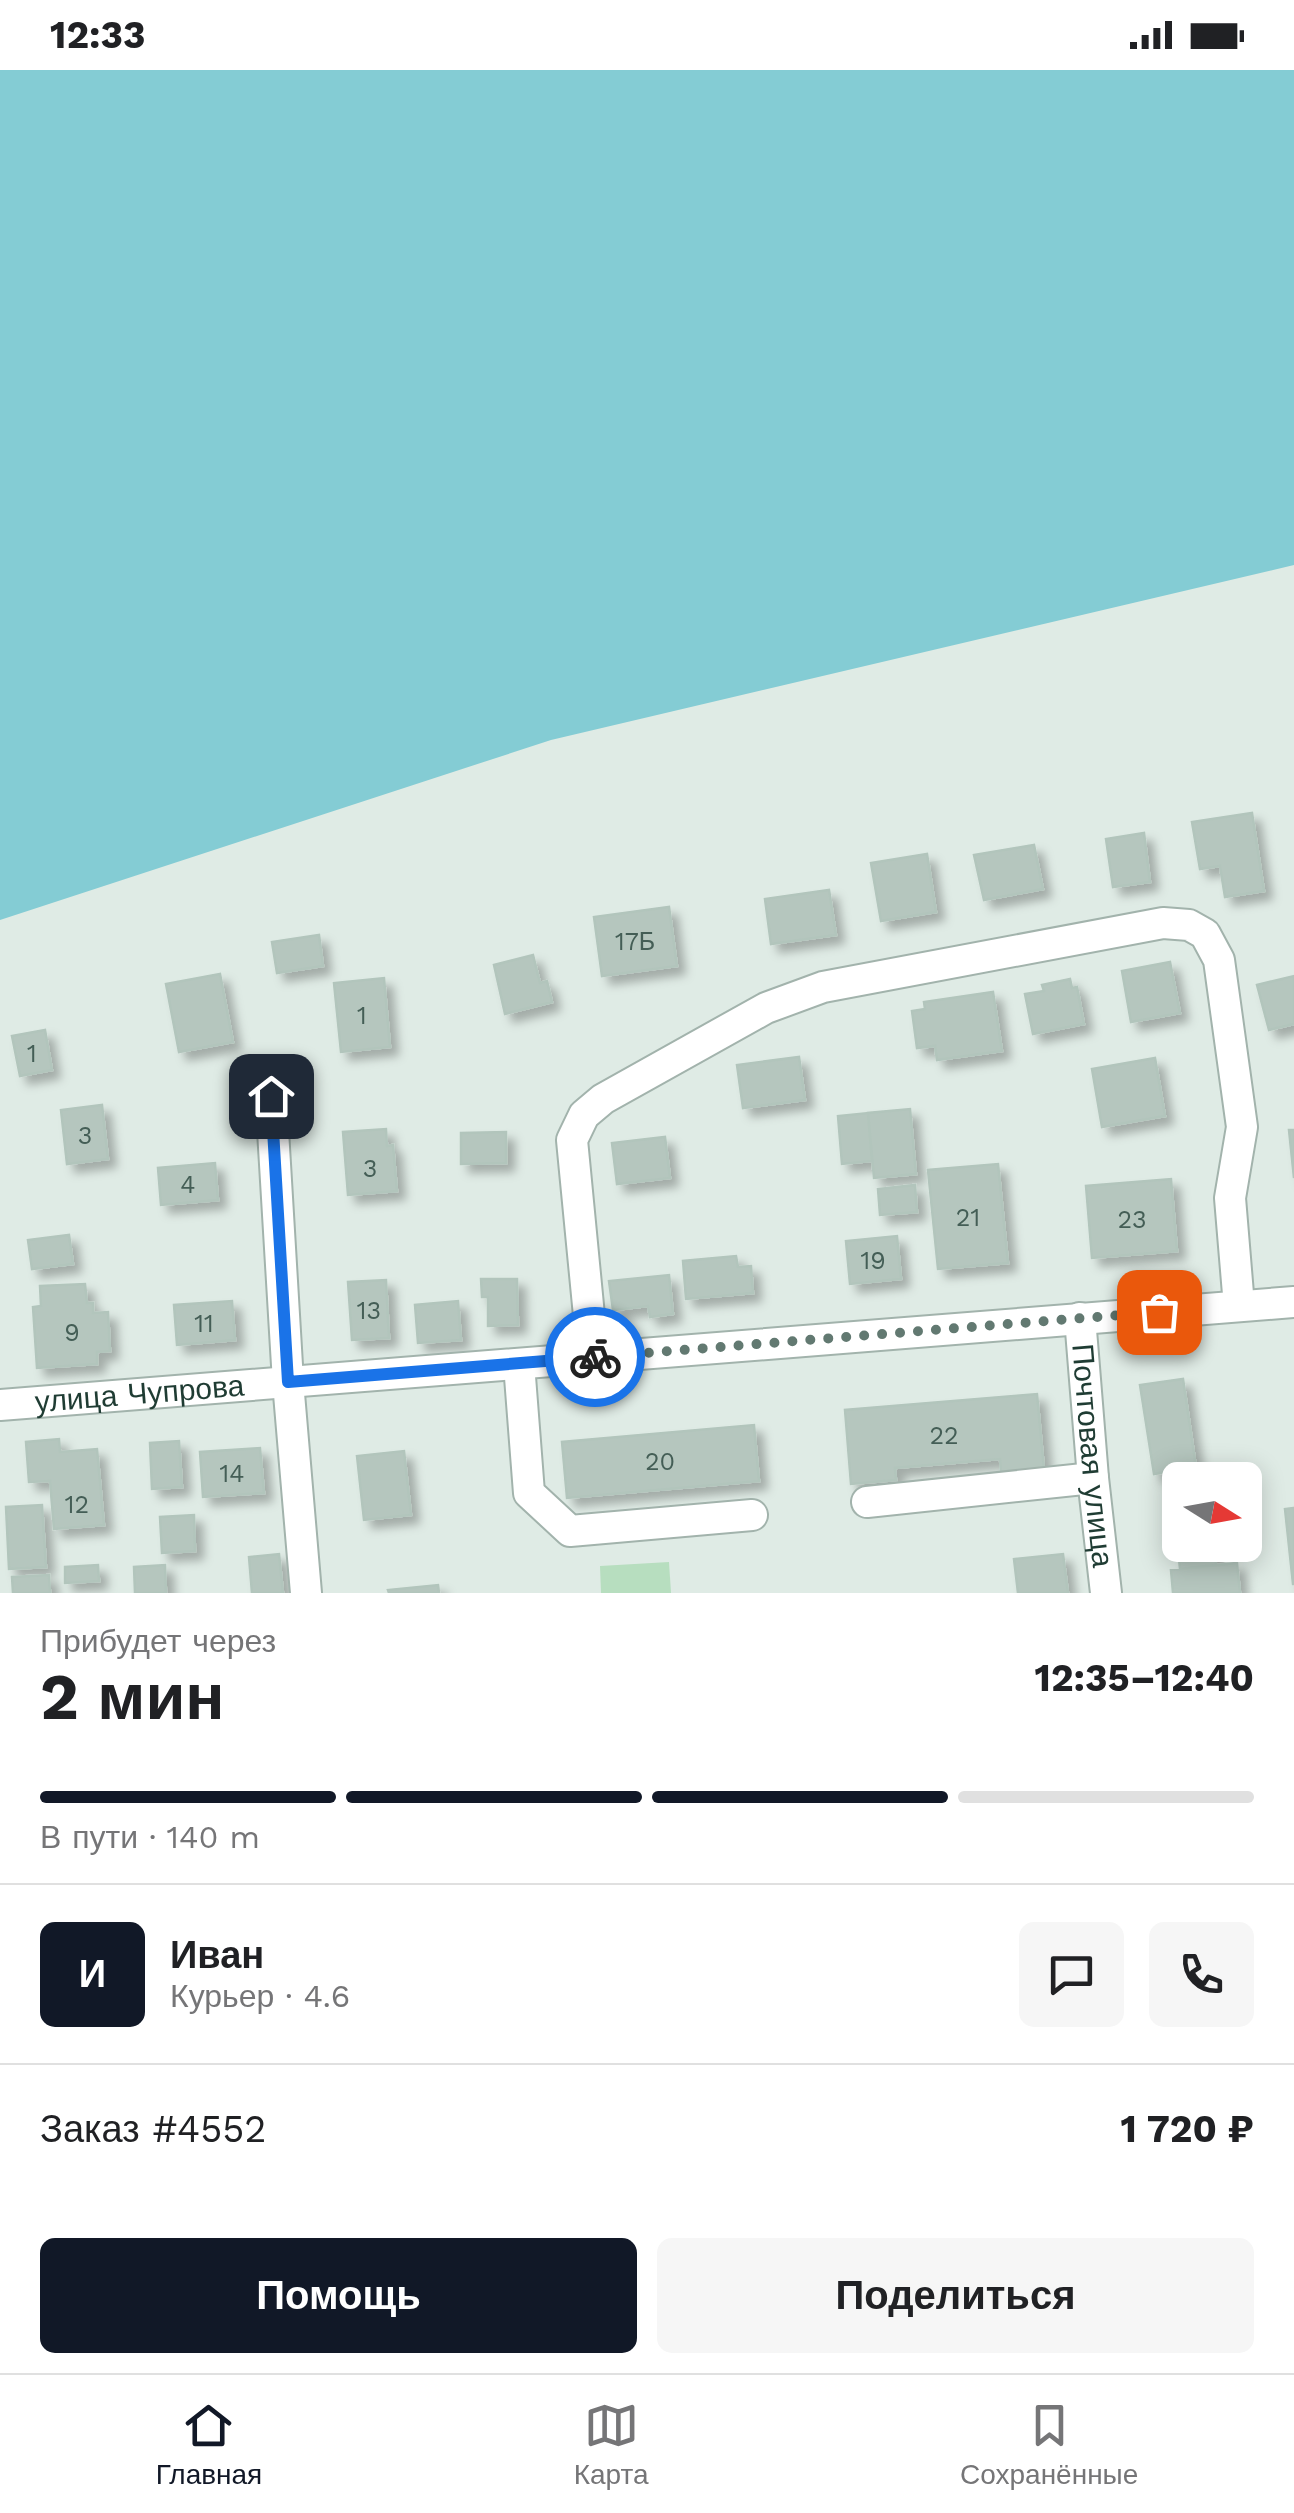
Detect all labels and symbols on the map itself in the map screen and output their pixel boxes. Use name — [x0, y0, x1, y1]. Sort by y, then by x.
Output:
house number: 17Б — [615, 927, 655, 956]
house number: 1 — [357, 1001, 367, 1030]
house number: 1 — [27, 1039, 37, 1068]
pin — [229, 1054, 314, 1139]
house number: 3 — [78, 1121, 92, 1150]
house number: 3 — [363, 1154, 377, 1183]
house number: 4 — [180, 1170, 196, 1199]
house number: 21 — [956, 1203, 980, 1232]
house number: 23 — [1117, 1205, 1147, 1234]
house number: 19 — [860, 1246, 886, 1275]
pin — [1117, 1270, 1202, 1355]
house number: 13 — [357, 1296, 381, 1325]
courier — [545, 1307, 645, 1407]
house number: 11 — [194, 1309, 214, 1338]
house number: 9 — [64, 1318, 80, 1347]
street label: Почтовая улица — [1065, 1342, 1121, 1569]
street label: улица Чупрова — [34, 1368, 246, 1419]
house number: 22 — [929, 1421, 959, 1450]
house number: 20 — [645, 1447, 675, 1476]
house number: 14 — [219, 1459, 245, 1488]
north arrow — [1162, 1462, 1262, 1562]
house number: 12 — [65, 1490, 89, 1519]

